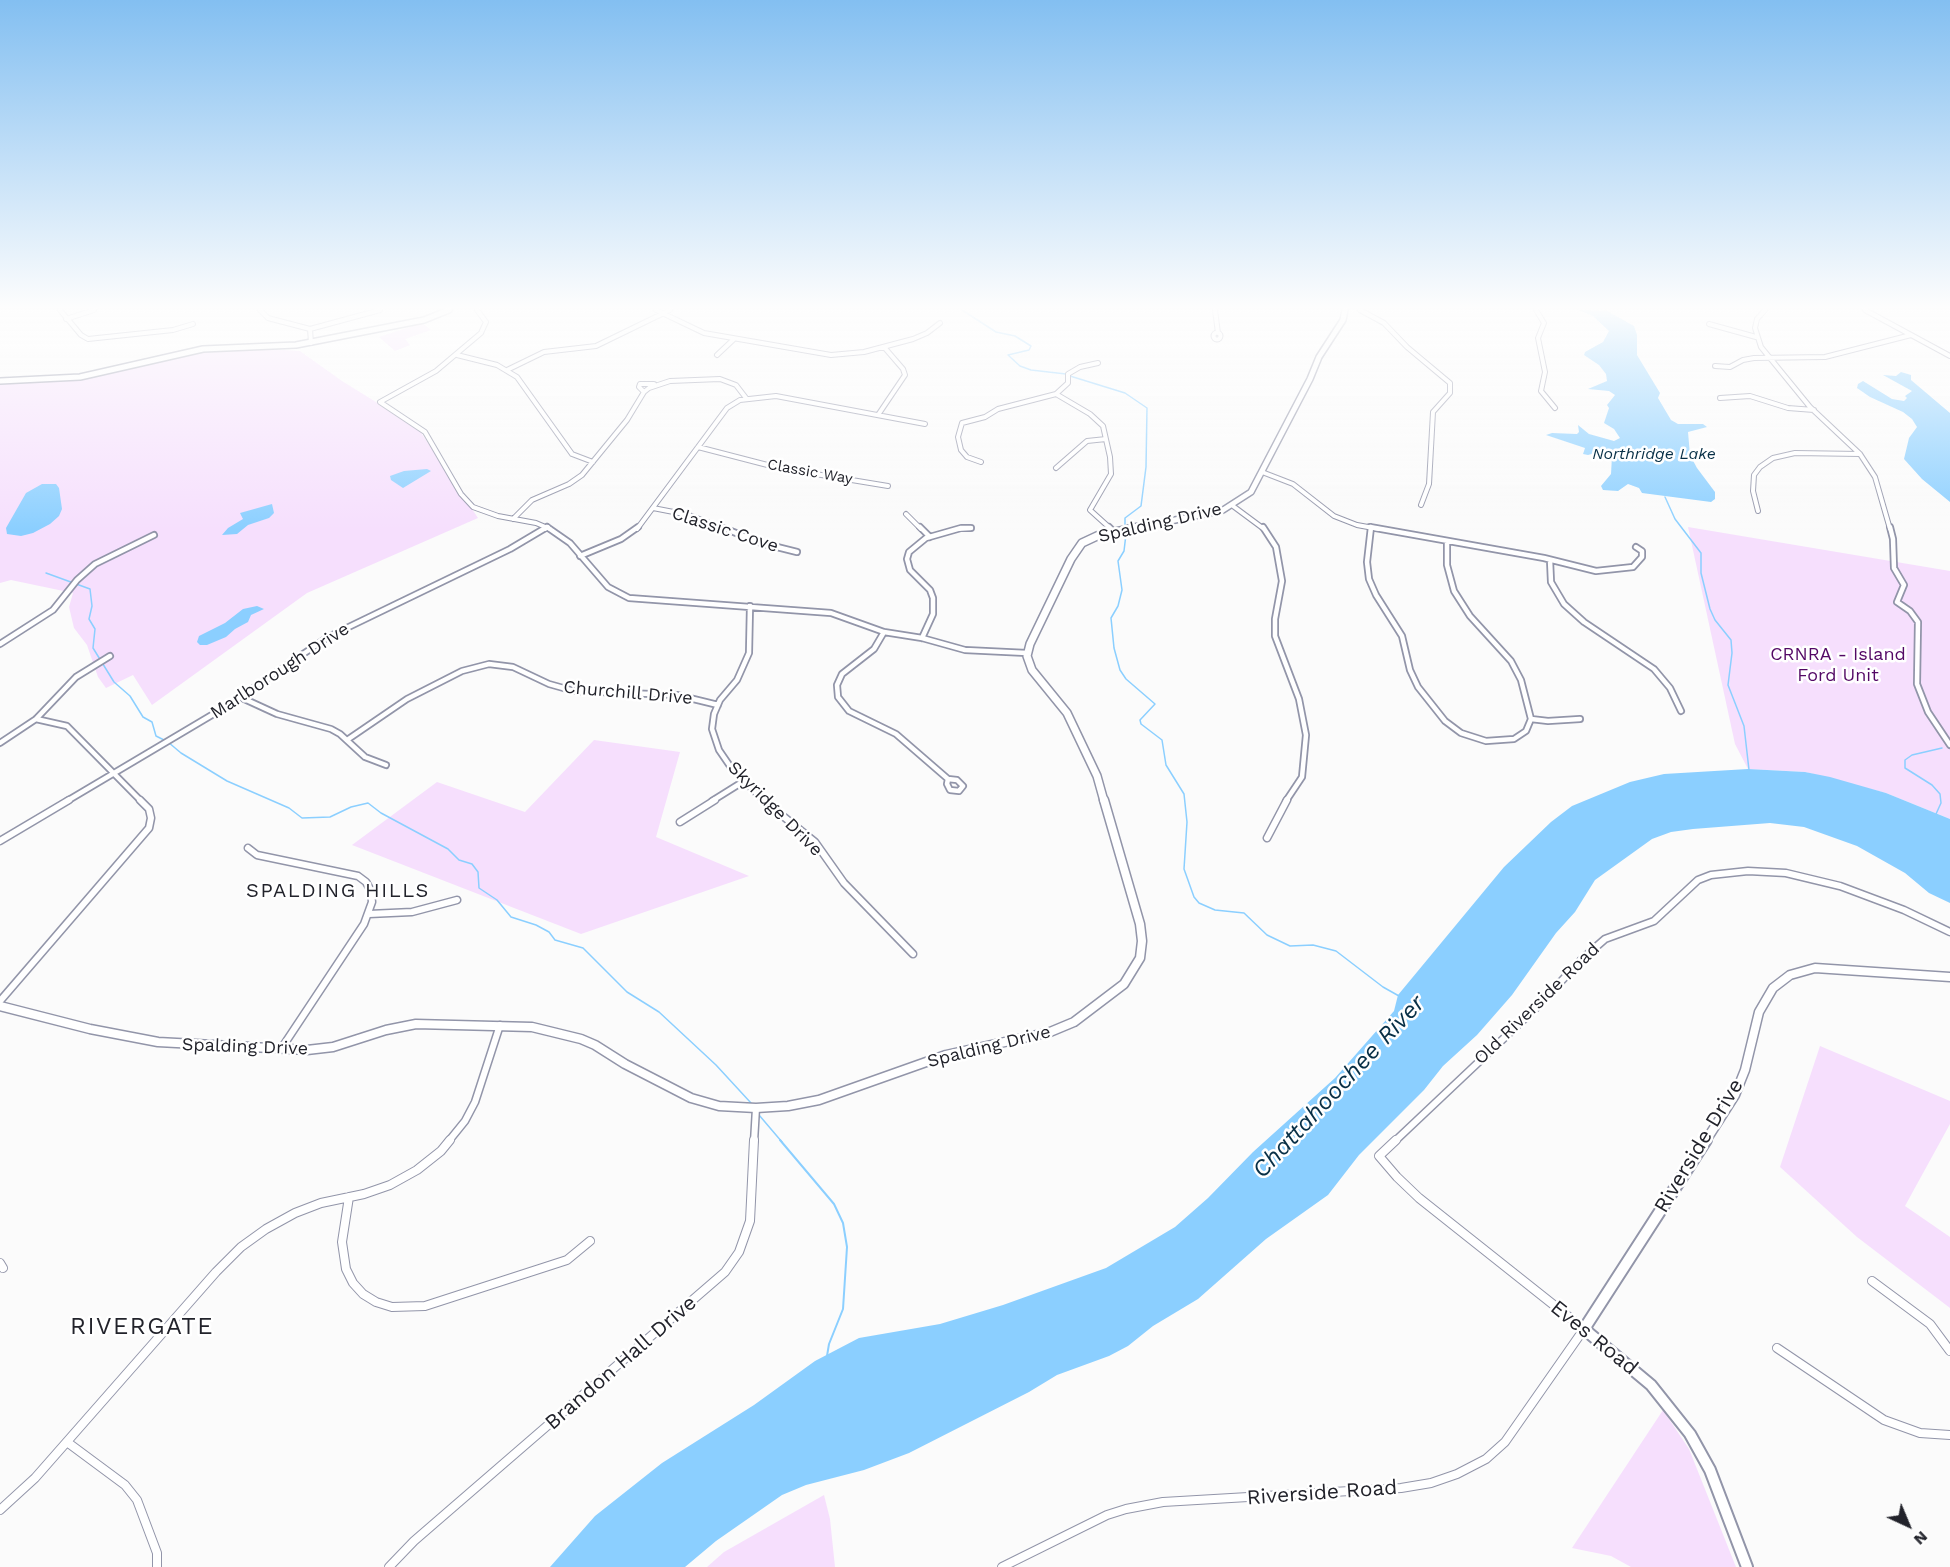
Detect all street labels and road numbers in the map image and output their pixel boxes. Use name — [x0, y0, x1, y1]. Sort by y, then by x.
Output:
street label: Classic Way — [766, 456, 854, 488]
street label: Spalding Drive — [1096, 498, 1224, 548]
street label: Classic Cove — [669, 503, 781, 557]
street label: Marlborough Drive — [207, 618, 353, 724]
street label: Churchill Drive — [563, 677, 693, 709]
street label: Skyridge Drive — [723, 757, 827, 861]
street label: Old Riverside Road — [1470, 939, 1604, 1069]
street label: Spalding Drive — [925, 1021, 1053, 1073]
street label: Spalding Drive — [182, 1034, 308, 1060]
street label: Riverside Drive — [1649, 1074, 1749, 1218]
street label: Brandon Hall Drive — [540, 1290, 702, 1436]
street label: Eves Road — [1545, 1295, 1643, 1381]
street label: Riverside Road — [1246, 1475, 1398, 1511]

